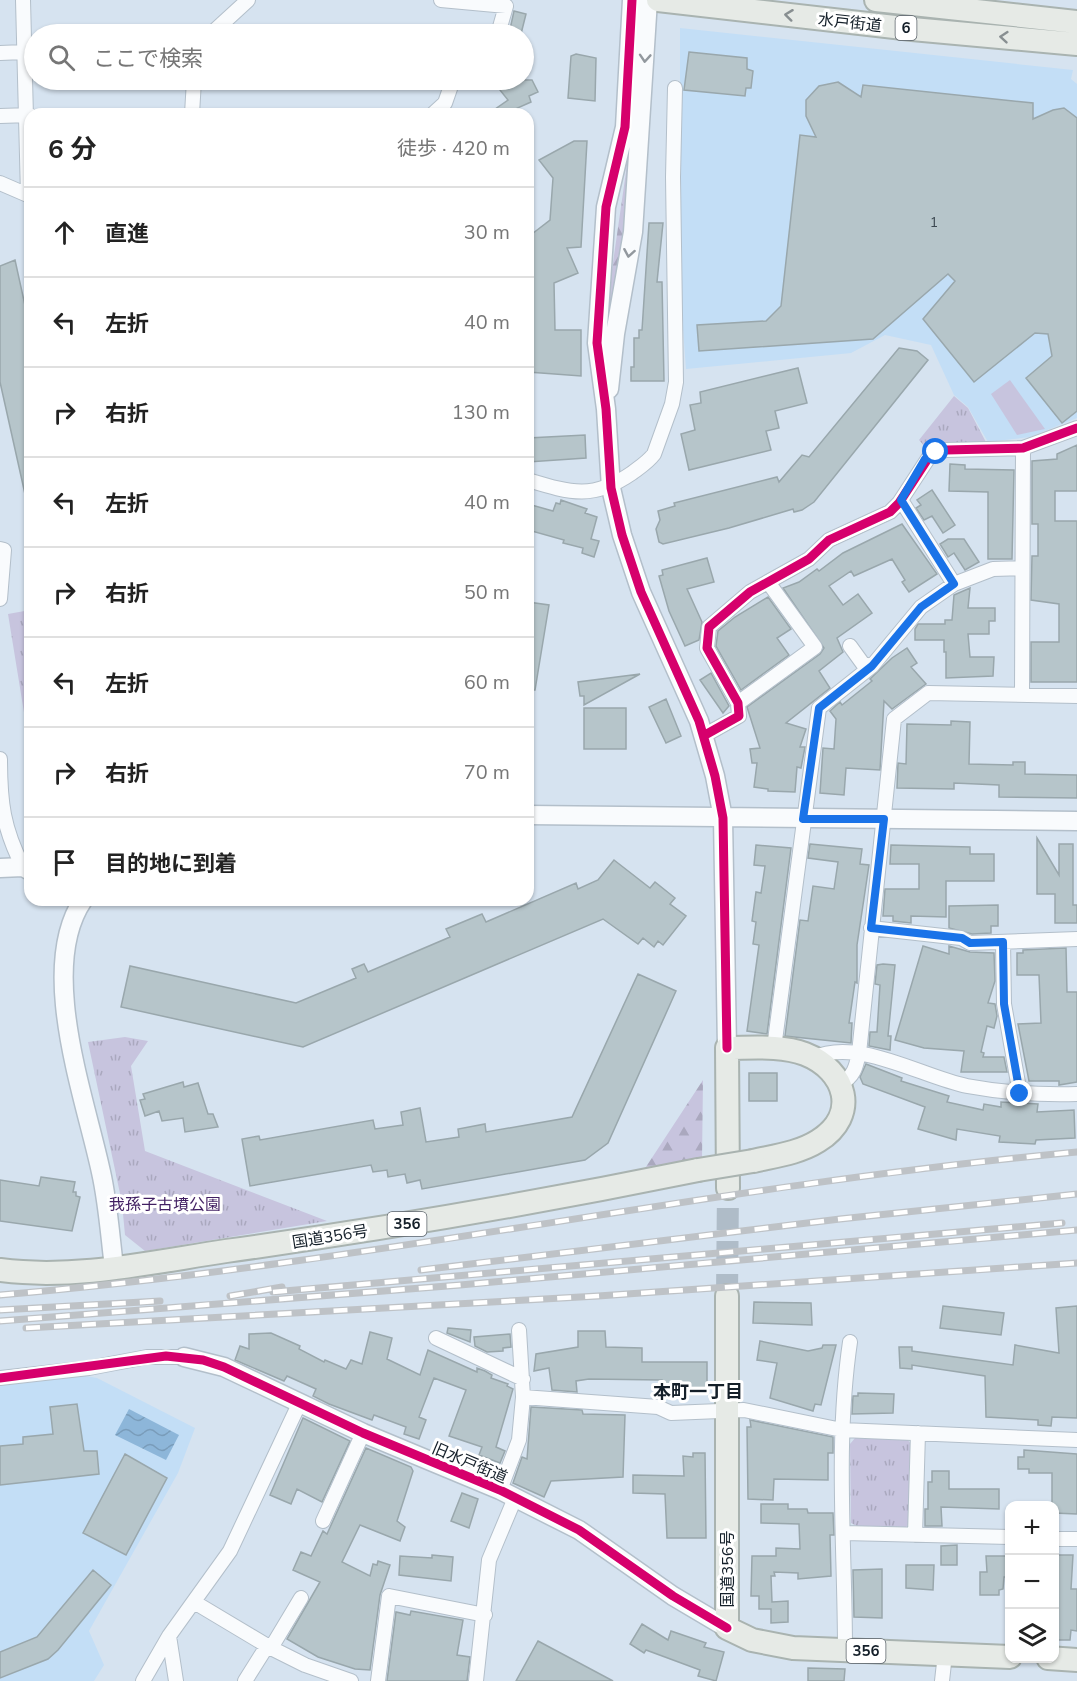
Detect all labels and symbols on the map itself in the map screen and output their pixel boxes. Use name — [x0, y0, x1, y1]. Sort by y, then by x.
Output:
street label: 水戸街道 — [817, 9, 883, 37]
one-way arrow — [784, 10, 793, 22]
road number: 6 — [896, 16, 916, 40]
one-way arrow — [999, 31, 1008, 44]
one-way arrow — [639, 54, 652, 63]
house number: 1 — [930, 213, 938, 232]
one-way arrow — [623, 247, 636, 257]
route start — [922, 438, 948, 464]
route end — [1006, 1080, 1032, 1106]
park label: 我孫子古墳公園 — [109, 1194, 221, 1216]
road number: 356 — [388, 1212, 426, 1236]
street label: 国道356号 — [291, 1220, 370, 1254]
district label: 本町一丁目 — [653, 1380, 743, 1404]
street label: 旧水戸街道 — [428, 1437, 511, 1489]
street label: 国道356号 — [717, 1531, 739, 1607]
road number: 356 — [846, 1639, 886, 1663]

